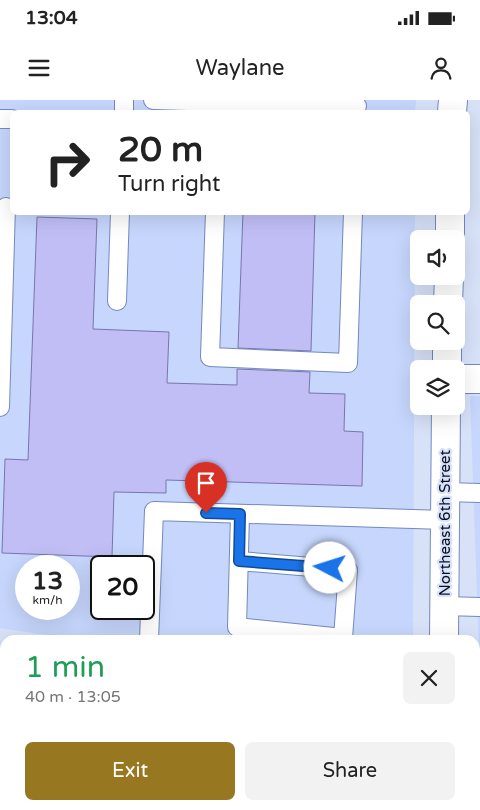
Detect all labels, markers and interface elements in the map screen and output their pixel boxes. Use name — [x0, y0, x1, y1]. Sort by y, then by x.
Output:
text: 13:04 — [25, 7, 78, 29]
icon: menu — [25, 54, 53, 82]
icon: person — [427, 54, 455, 82]
text: Waylane — [195, 55, 285, 81]
text: 20 m — [118, 129, 203, 171]
icon: right — [35, 130, 100, 195]
text: Turn right — [118, 171, 220, 197]
map controls — [410, 230, 465, 415]
button: sound — [410, 230, 465, 285]
button: search — [410, 295, 465, 350]
button: layers — [410, 360, 465, 415]
street label: Northeast 6th Street — [436, 450, 454, 596]
pin — [185, 462, 227, 513]
icon: arrive — [192, 469, 220, 497]
position arrow — [303, 541, 355, 593]
speed limit sign: 20 — [90, 555, 155, 620]
text: 13 — [32, 566, 63, 596]
text: km/h — [32, 593, 63, 607]
text: 1 min — [25, 649, 105, 686]
button: close — [403, 652, 455, 704]
text: 40 m · 13:05 — [25, 687, 121, 707]
button: Exit — [25, 742, 235, 800]
button: Share — [245, 742, 455, 800]

